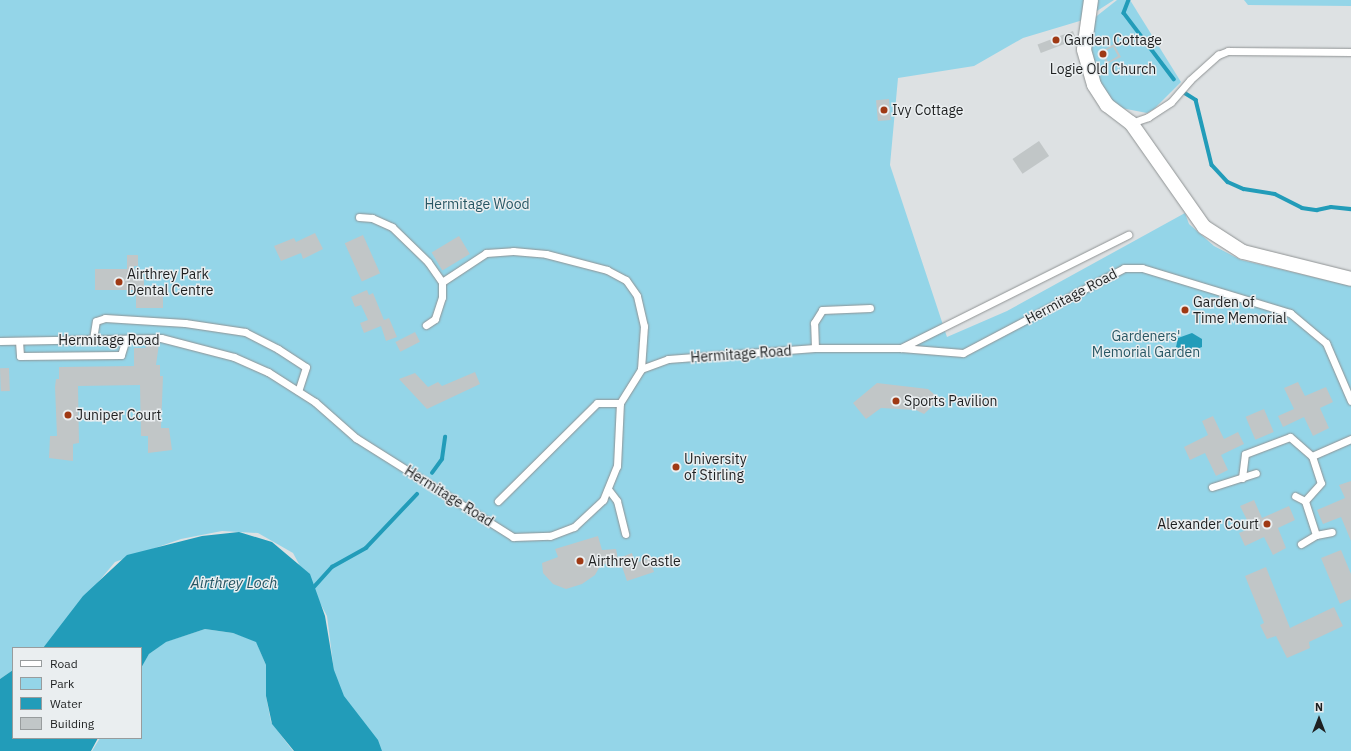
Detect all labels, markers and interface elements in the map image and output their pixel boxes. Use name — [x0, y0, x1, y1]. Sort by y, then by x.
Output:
place label: Garden Cottage — [1064, 32, 1162, 48]
marker: Garden Cottage — [1051, 35, 1061, 45]
marker: Logie Old Church — [1098, 49, 1108, 59]
place label: Logie Old Church — [1050, 61, 1156, 77]
place label: Ivy Cottage — [892, 102, 963, 118]
marker: Ivy Cottage — [879, 105, 889, 115]
park label: Hermitage Wood — [424, 196, 530, 212]
street label: Hermitage Road — [1022, 265, 1120, 327]
place label: Airthrey Park Dental Centre — [127, 266, 214, 298]
marker: Airthrey Park Dental Centre — [114, 277, 124, 287]
place label: Garden of Time Memorial — [1193, 294, 1287, 326]
marker: Garden of Time Memorial — [1180, 305, 1190, 315]
park label: Gardeners' Memorial Garden — [1092, 328, 1200, 360]
street label: Hermitage Road — [58, 332, 160, 348]
street label: Hermitage Road — [690, 342, 792, 366]
place label: Sports Pavilion — [904, 393, 998, 409]
marker: Sports Pavilion — [891, 396, 901, 406]
place label: Juniper Court — [76, 407, 161, 423]
marker: Juniper Court — [63, 410, 73, 420]
place label: University of Stirling — [684, 451, 747, 484]
street label: Hermitage Road — [402, 462, 496, 530]
marker: University of Stirling — [671, 462, 681, 472]
place label: Alexander Court — [1157, 516, 1259, 532]
marker: Alexander Court — [1262, 519, 1272, 529]
place label: Airthrey Castle — [588, 553, 681, 569]
marker: Airthrey Castle — [575, 556, 585, 566]
water label: Airthrey Loch — [191, 574, 277, 592]
legend — [12, 647, 142, 739]
text: Road — [50, 656, 78, 671]
text: Park — [50, 676, 74, 691]
text: Water — [50, 696, 82, 711]
north arrow — [1299, 699, 1339, 739]
text: N — [1315, 700, 1323, 714]
text: Building — [50, 716, 94, 731]

